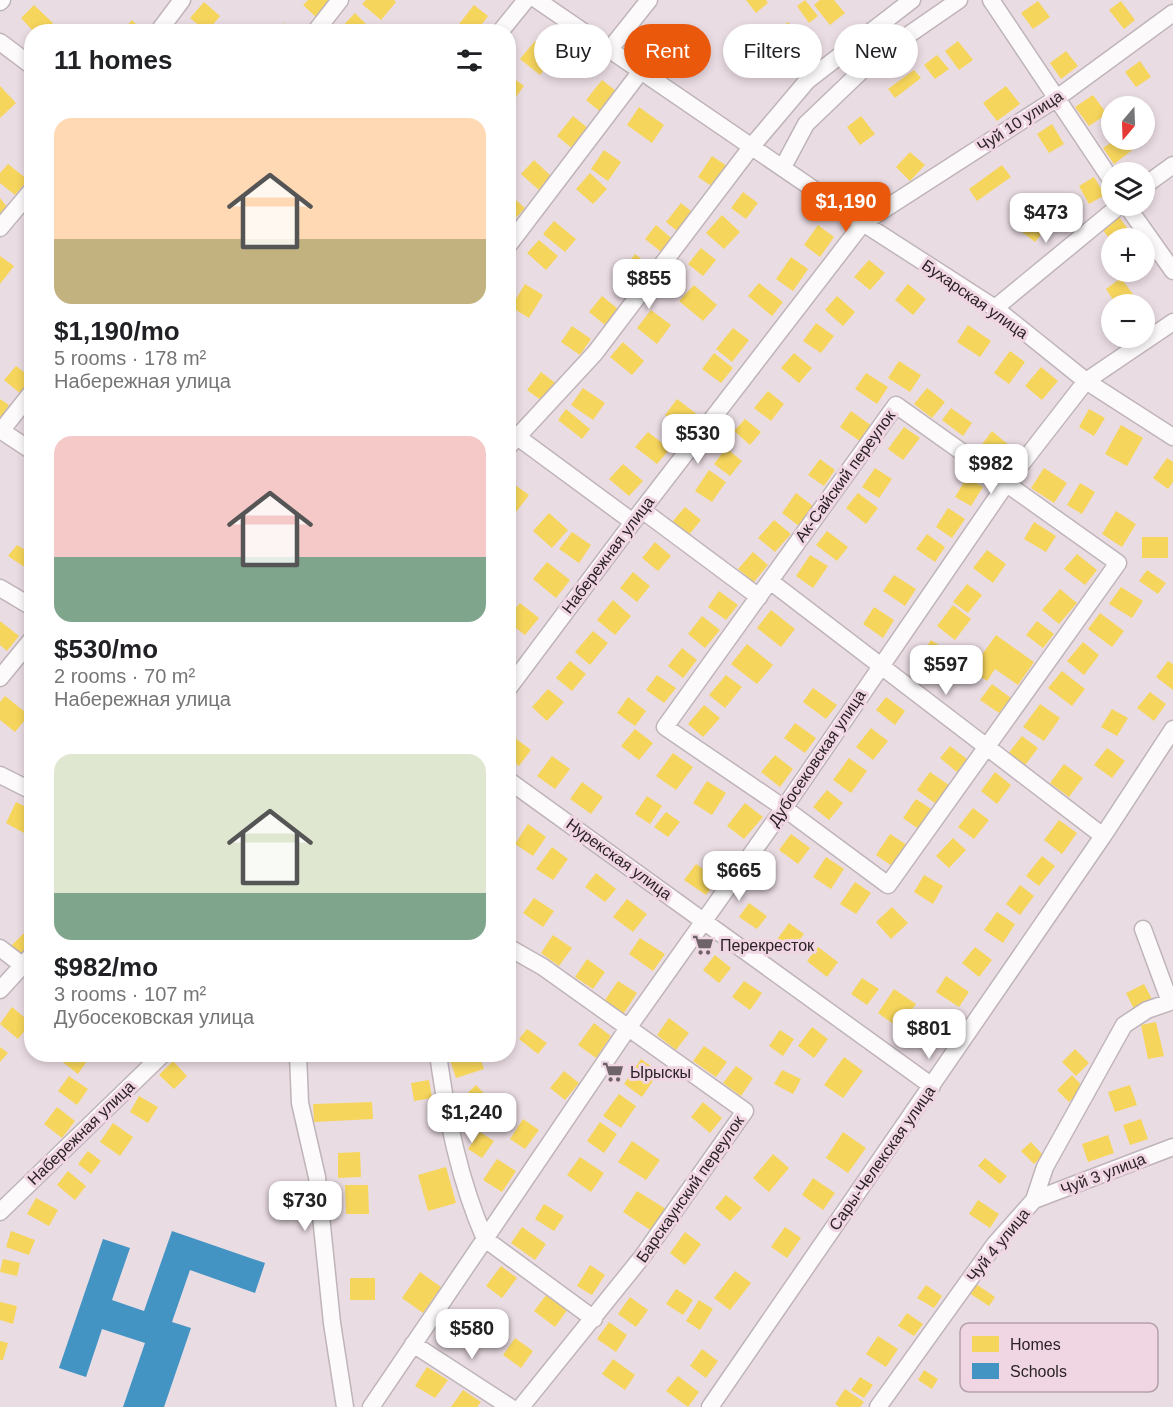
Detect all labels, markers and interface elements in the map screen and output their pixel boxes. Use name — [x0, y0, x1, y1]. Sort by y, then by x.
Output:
chip: Buy — [534, 24, 612, 78]
chip: Rent — [624, 24, 711, 78]
chip: Filters — [723, 24, 822, 78]
chip: New — [834, 24, 918, 78]
icon: filters — [453, 44, 486, 77]
text: 11 homes — [54, 45, 173, 75]
street label: Чуй 10 улица — [974, 87, 1066, 155]
north arrow — [1101, 96, 1155, 150]
map controls — [1101, 96, 1155, 348]
icon: home — [216, 157, 324, 265]
button: layers — [1101, 162, 1155, 216]
pin: $1,190 — [797, 182, 895, 233]
text: $1,190 — [815, 190, 877, 212]
pin: $473 — [1010, 193, 1082, 244]
text: $473 — [1024, 201, 1068, 223]
button: + — [1101, 228, 1155, 282]
street label: Бухарская улица — [919, 256, 1031, 342]
pin: $855 — [613, 259, 685, 310]
text: $855 — [627, 267, 671, 289]
button: − — [1101, 294, 1155, 348]
text: $1,190/mo — [54, 316, 180, 346]
text: 5 rooms · 178 m² — [54, 347, 206, 369]
text: Набережная улица — [54, 370, 231, 392]
street label: Ак-Сайский переулок — [792, 406, 899, 545]
pin: $530 — [662, 414, 734, 465]
text: $530 — [676, 422, 720, 444]
pin: $982 — [955, 444, 1027, 495]
text: $982 — [969, 452, 1013, 474]
icon: home — [216, 475, 324, 583]
street label: Набережная улица — [559, 493, 657, 617]
text: $530/mo — [54, 634, 158, 664]
pin: $597 — [910, 645, 982, 696]
text: $597 — [924, 653, 968, 675]
text: 2 rooms · 70 m² — [54, 665, 195, 687]
street label: Дубосековская улица — [765, 687, 869, 829]
text: Набережная улица — [54, 688, 231, 710]
icon: home — [216, 793, 324, 901]
street label: Нурекская улица — [563, 815, 675, 903]
pin: $665 — [703, 851, 775, 902]
text: $665 — [717, 859, 761, 881]
supermarket icon: Перекресток — [691, 933, 715, 957]
place label: Перекресток — [720, 937, 815, 954]
text: $982/mo — [54, 952, 158, 982]
text: 3 rooms · 107 m² — [54, 983, 206, 1005]
text: Дубосековская улица — [54, 1006, 254, 1028]
pin: $801 — [893, 1009, 965, 1060]
text: $801 — [907, 1017, 951, 1039]
supermarket icon: Ырыскы — [601, 1060, 625, 1084]
place label: Ырыскы — [630, 1064, 691, 1081]
street label: Набережная улица — [24, 1078, 138, 1188]
street label: Сары-Челекская улица — [826, 1083, 938, 1233]
pin: $1,240 — [423, 1093, 521, 1144]
text: $1,240 — [441, 1101, 503, 1123]
street label: Барскаунский переулок — [633, 1112, 748, 1265]
street label: Чуй 3 улица — [1058, 1150, 1148, 1198]
pin: $730 — [269, 1181, 341, 1232]
text: $730 — [283, 1189, 327, 1211]
street label: Чуй 4 улица — [963, 1205, 1033, 1285]
pin: $580 — [436, 1309, 508, 1360]
text: $580 — [450, 1317, 494, 1339]
legend — [960, 1323, 1158, 1392]
text: Homes — [1010, 1336, 1061, 1353]
text: Schools — [1010, 1363, 1067, 1380]

